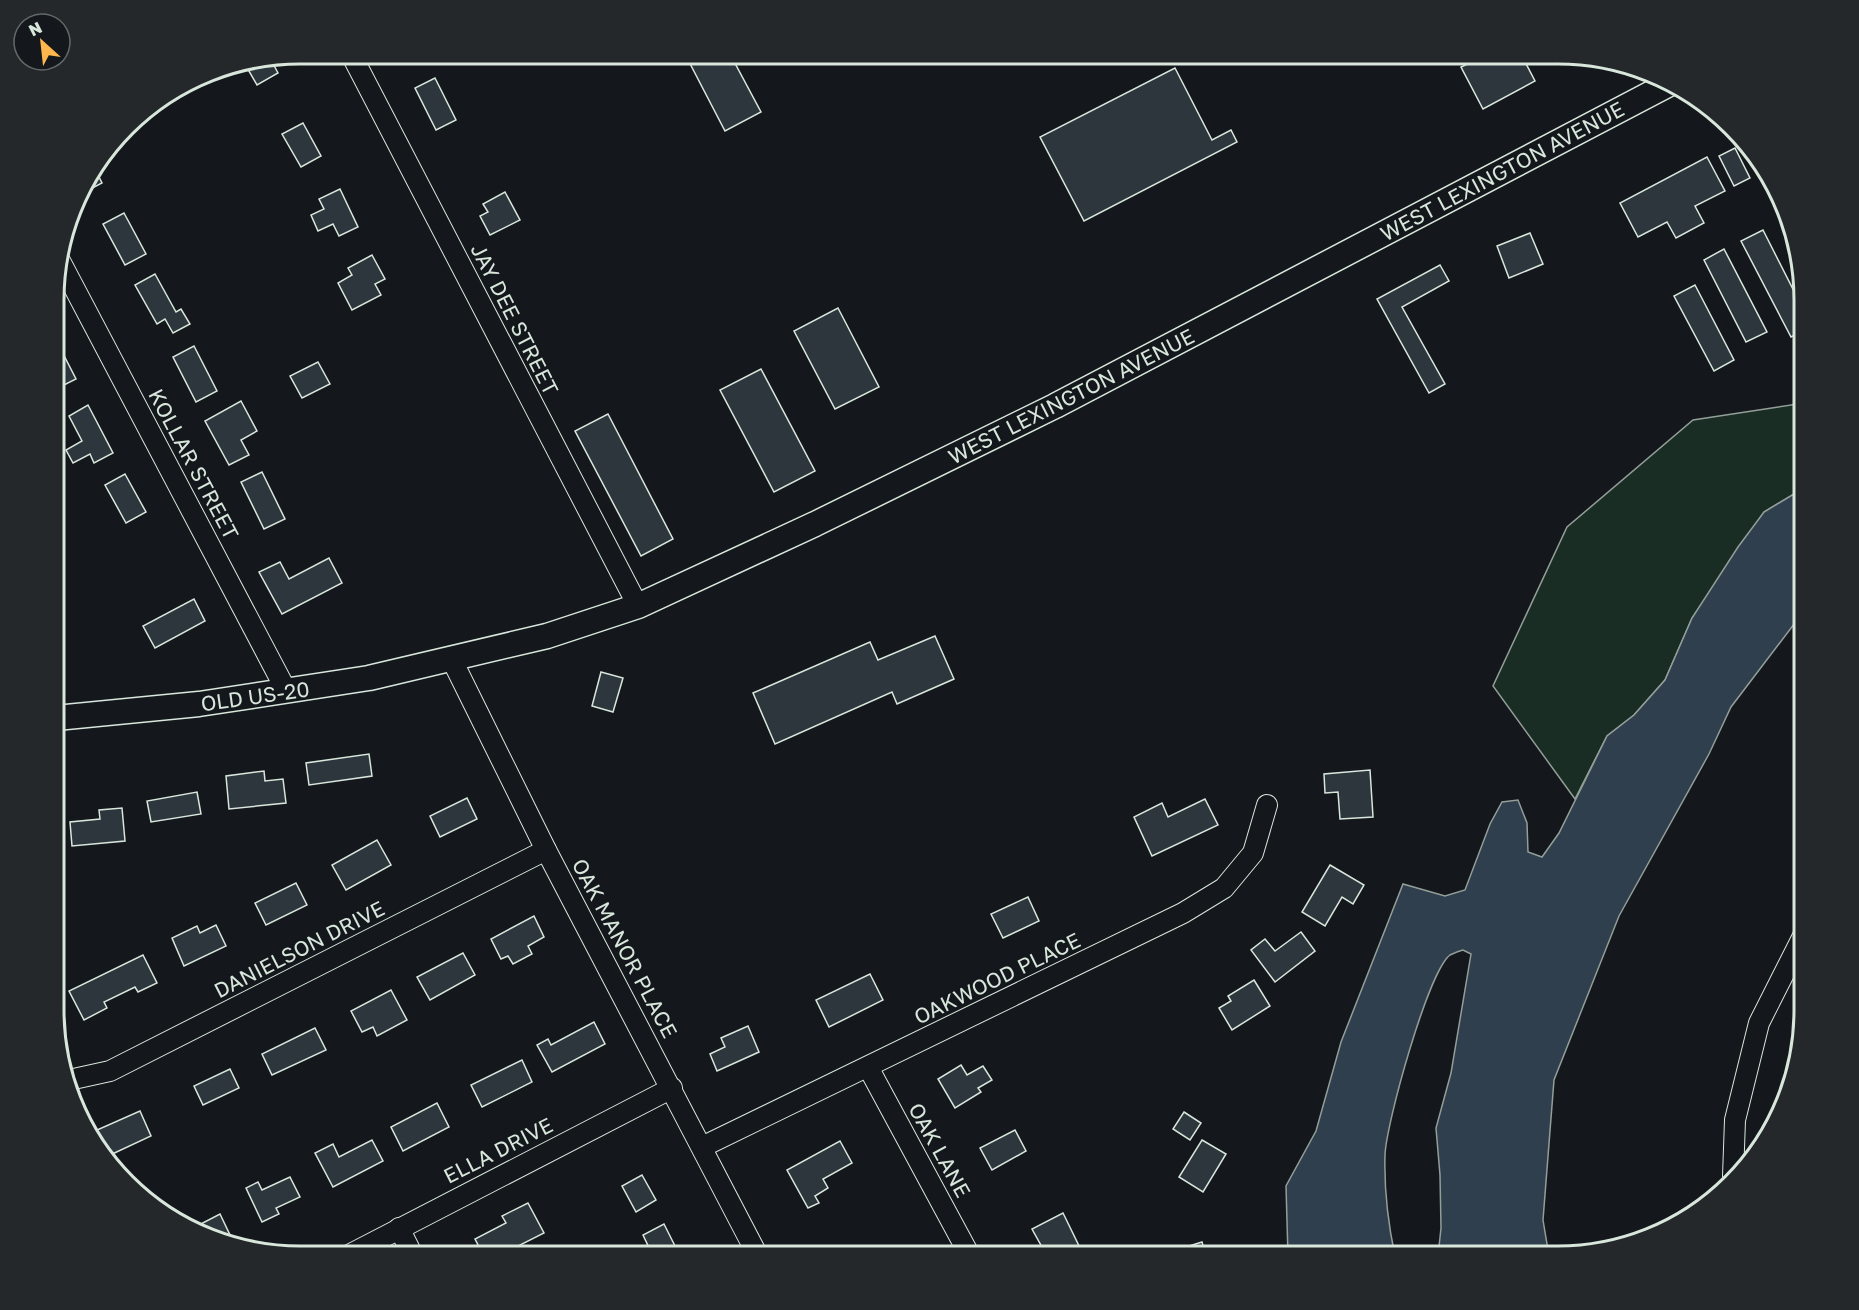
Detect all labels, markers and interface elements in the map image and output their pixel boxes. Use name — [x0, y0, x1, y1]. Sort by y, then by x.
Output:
north arrow — [12, 12, 72, 72]
text: N — [25, 17, 45, 40]
street label: WEST LEXINGTON AVENUE — [1376, 96, 1628, 246]
street label: JAY DEE STREET — [466, 239, 564, 399]
street label: WEST LEXINGTON AVENUE — [944, 323, 1198, 469]
street label: KOLLAR STREET — [143, 384, 245, 544]
street label: OLD US-20 — [199, 676, 311, 716]
street label: OAK MANOR PLACE — [567, 854, 683, 1042]
street label: DANIELSON DRIVE — [209, 895, 389, 1003]
street label: OAKWOOD PLACE — [910, 926, 1084, 1030]
street label: OAK LANE — [903, 1098, 977, 1202]
street label: ELLA DRIVE — [439, 1111, 557, 1189]

